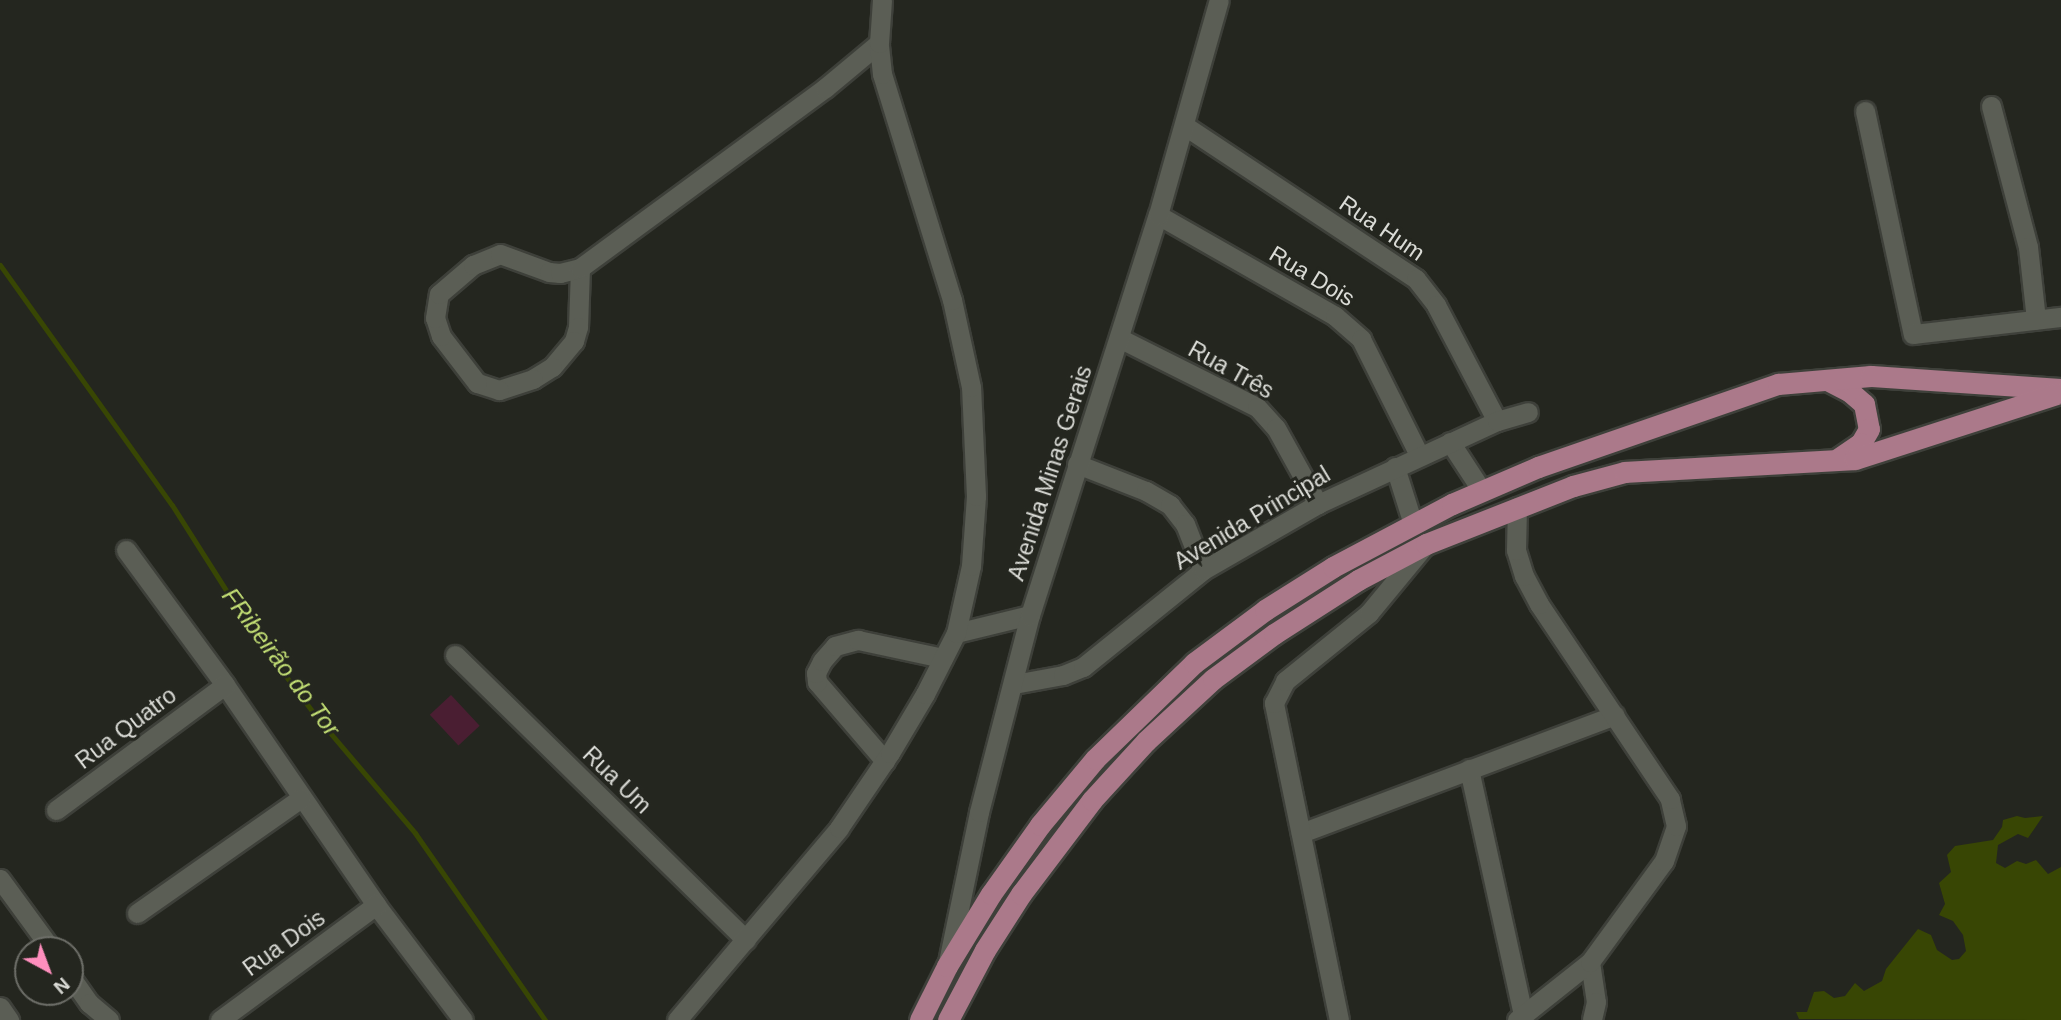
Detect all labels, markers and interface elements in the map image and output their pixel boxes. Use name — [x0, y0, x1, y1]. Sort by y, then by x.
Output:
street label: Rua Hum — [1334, 189, 1430, 267]
street label: Rua Dois — [1264, 240, 1360, 312]
street label: Rua Três — [1183, 335, 1279, 405]
street label: Avenida Minas Gerais — [1002, 362, 1098, 584]
street label: Avenida Principal — [1169, 461, 1335, 575]
water label: FRibeirão do Tor — [216, 582, 346, 742]
street label: Rua Quatro — [70, 681, 182, 775]
street label: Rua Um — [577, 741, 657, 819]
street label: Rua Dois — [238, 904, 330, 982]
north arrow — [14, 936, 84, 1006]
text: N — [50, 973, 74, 998]

